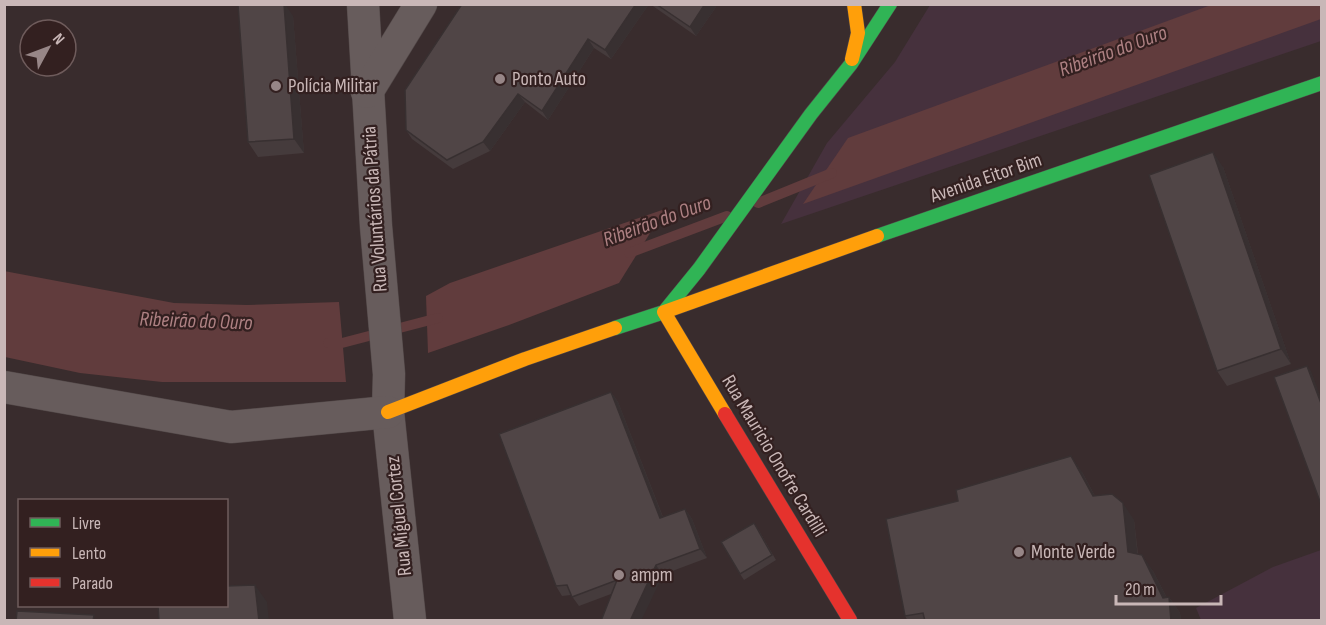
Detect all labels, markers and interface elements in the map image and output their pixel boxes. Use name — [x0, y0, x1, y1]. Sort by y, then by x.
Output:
north arrow — [18, 18, 78, 78]
water label: Ribeirão do Ouro — [1056, 20, 1171, 82]
text: N — [48, 30, 68, 49]
place label: Ponto Auto — [512, 67, 586, 91]
marker: Ponto Auto — [493, 72, 507, 86]
place label: Polícia Militar — [288, 74, 378, 98]
marker: Polícia Militar — [269, 79, 283, 93]
street label: Rua Voluntários da Pátria — [357, 125, 393, 293]
street label: Avenida Eitor Bim — [926, 148, 1045, 209]
water label: Ribeirão do Ouro — [600, 190, 715, 252]
water label: Ribeirão do Ouro — [139, 307, 253, 335]
street label: Rua Mauricio Onofre Cardilli — [716, 371, 832, 541]
street label: Rua Miguel Cortez — [381, 455, 417, 577]
legend — [18, 499, 228, 607]
text: Livre — [72, 513, 101, 534]
place label: Monte Verde — [1031, 540, 1115, 564]
text: Lento — [72, 543, 106, 564]
marker: Monte Verde — [1012, 545, 1026, 559]
place label: ampm — [631, 563, 673, 587]
marker: ampm — [612, 568, 626, 582]
scale bar — [1116, 568, 1221, 606]
text: Parado — [72, 573, 113, 594]
text: 20 m — [1125, 579, 1155, 600]

